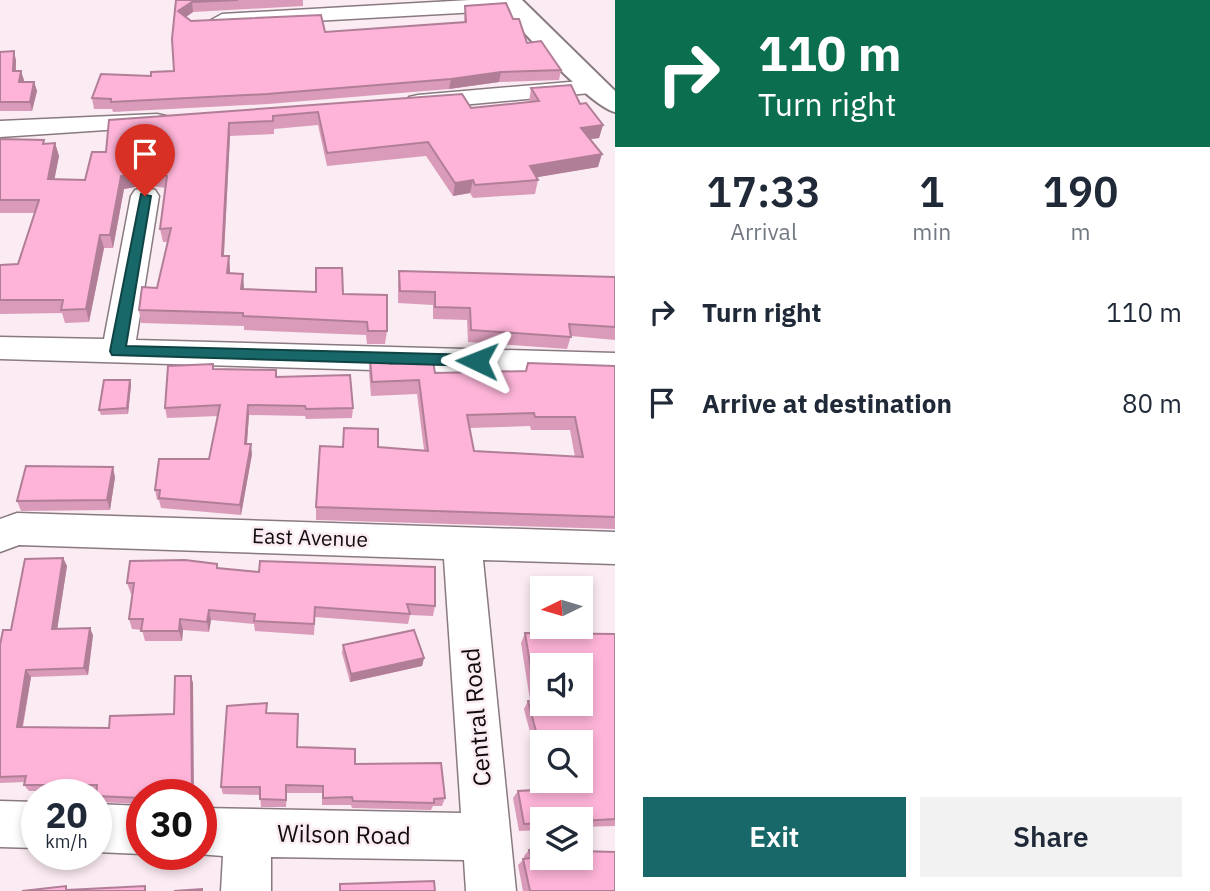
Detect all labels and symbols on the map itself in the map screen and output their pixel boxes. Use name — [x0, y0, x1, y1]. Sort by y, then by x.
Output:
pin — [115, 124, 175, 196]
position arrow — [440, 324, 514, 398]
street label: East Avenue — [252, 521, 368, 553]
north arrow — [530, 576, 593, 639]
street label: Central Road — [454, 646, 498, 788]
speed limit sign: 30 — [126, 779, 217, 870]
street label: Wilson Road — [277, 817, 411, 851]

